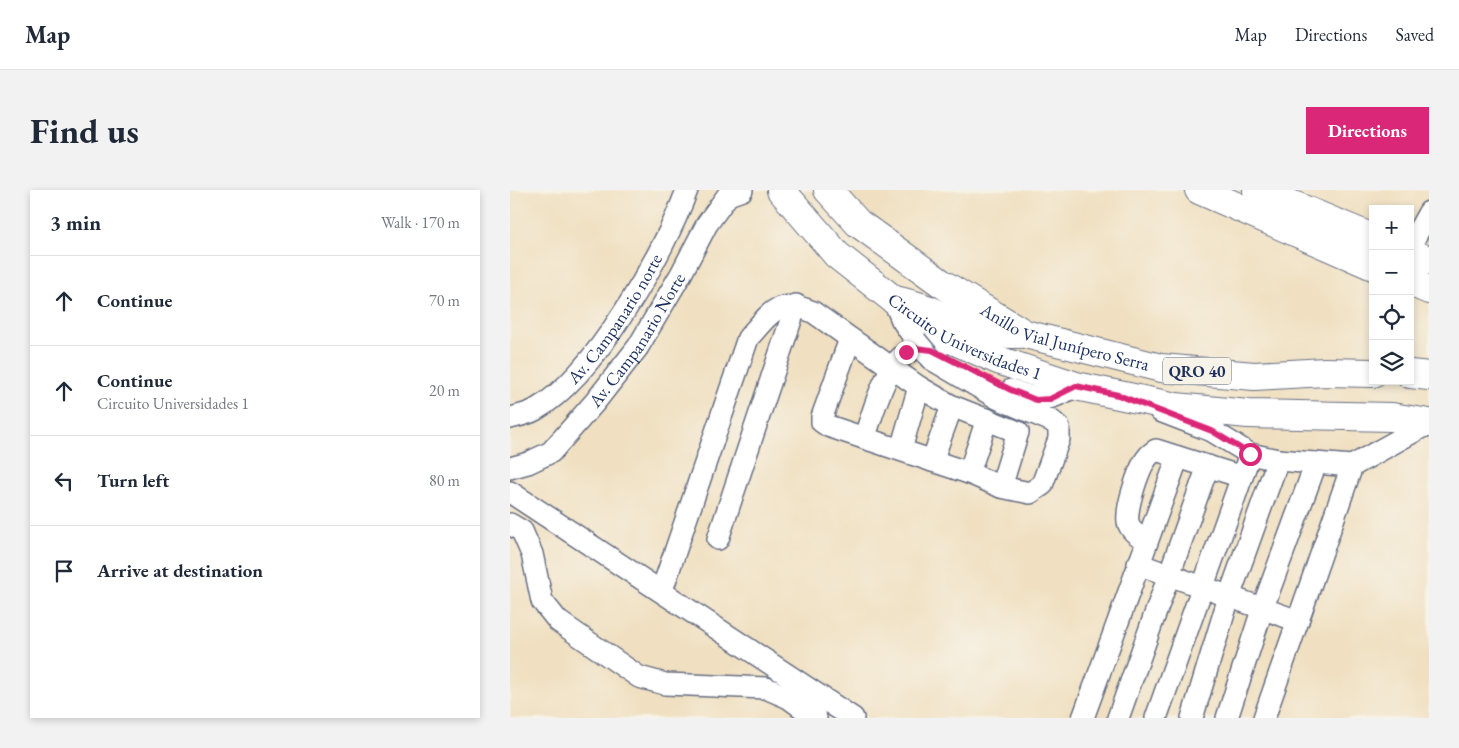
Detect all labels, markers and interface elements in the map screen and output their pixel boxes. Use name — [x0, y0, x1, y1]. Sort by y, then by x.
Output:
text: Map — [25, 19, 70, 50]
text: Map — [1235, 23, 1267, 46]
text: Directions — [1295, 23, 1367, 46]
text: Saved — [1395, 23, 1434, 46]
button: Directions — [1306, 107, 1429, 154]
text: Find us — [30, 108, 139, 153]
map controls — [1369, 205, 1414, 385]
button: + — [1369, 205, 1414, 250]
text: 3 min — [50, 209, 101, 236]
text: Walk · 170 m — [381, 212, 460, 233]
street label: Av. Campanario norte — [561, 250, 667, 389]
button: − — [1369, 250, 1414, 295]
street label: Av. Campanario Norte — [583, 268, 690, 412]
icon: ahead — [50, 287, 78, 315]
street label: Circuito Universidades 1 — [884, 287, 1045, 385]
text: Continue — [97, 288, 172, 313]
text: 70 m — [429, 290, 460, 311]
button: locate — [1369, 295, 1414, 340]
street label: Anillo Vial Junípero Serra — [975, 297, 1153, 376]
button: layers — [1369, 340, 1414, 385]
route end — [895, 341, 918, 364]
road number: QRO 40 — [1163, 358, 1231, 385]
text: Continue — [97, 368, 172, 393]
icon: ahead — [50, 377, 78, 405]
text: 20 m — [429, 380, 460, 401]
text: Circuito Universidades 1 — [97, 393, 249, 414]
route start — [1239, 443, 1262, 466]
icon: left — [50, 467, 78, 495]
text: Turn left — [97, 468, 169, 493]
text: 80 m — [429, 470, 460, 491]
icon: arrive — [50, 557, 78, 585]
text: Arrive at destination — [97, 558, 263, 583]

